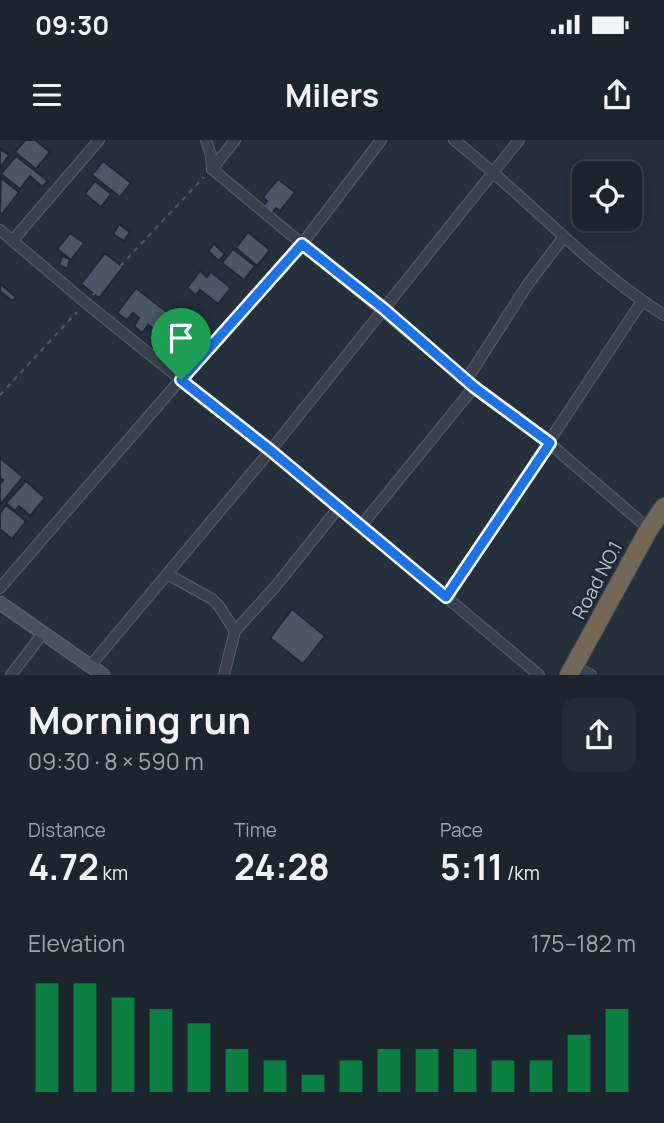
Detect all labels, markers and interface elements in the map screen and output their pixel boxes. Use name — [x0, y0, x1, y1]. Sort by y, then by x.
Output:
text: 09:30 — [35, 7, 109, 43]
text: Milers — [285, 73, 379, 117]
icon: menu — [28, 76, 66, 114]
icon: share — [598, 76, 636, 114]
map controls — [572, 161, 642, 231]
button: locate — [572, 161, 642, 231]
pin — [151, 308, 211, 380]
icon: arrive — [162, 319, 200, 357]
street label: Road NO.1 — [566, 537, 628, 623]
text: Morning run — [28, 693, 251, 745]
button: share — [562, 698, 636, 772]
text: 09:30 · 8 × 590 m — [28, 745, 204, 777]
text: Distance — [28, 817, 106, 843]
text: Time — [234, 817, 277, 843]
text: Pace — [440, 817, 483, 843]
text: 4.72 — [28, 843, 99, 891]
text: 24:28 — [234, 843, 330, 891]
text: 5:11 — [440, 843, 503, 891]
text: km — [99, 860, 128, 886]
text: /km — [503, 860, 540, 886]
text: Elevation — [28, 927, 125, 959]
text: 175–182 m — [531, 927, 636, 959]

